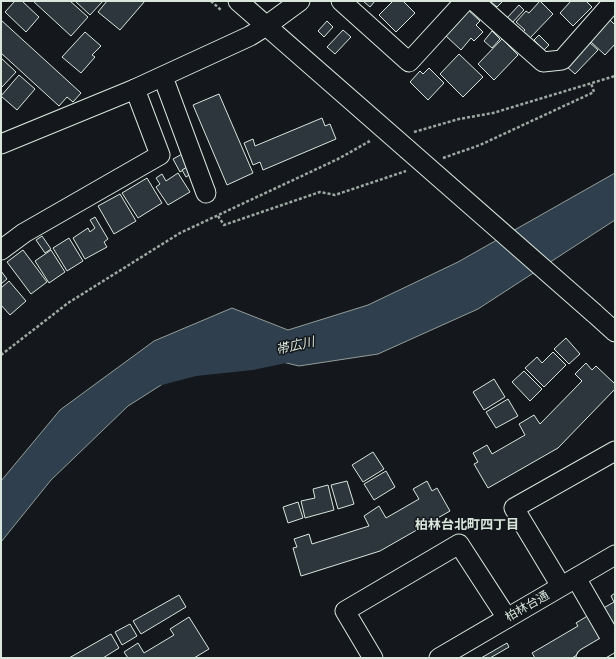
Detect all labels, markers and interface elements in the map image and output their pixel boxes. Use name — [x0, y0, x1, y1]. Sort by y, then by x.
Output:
water label: 帯広川 — [274, 332, 318, 357]
district label: 柏林台北町四丁目 — [415, 516, 519, 532]
street label: 柏林台通 — [502, 587, 551, 624]

